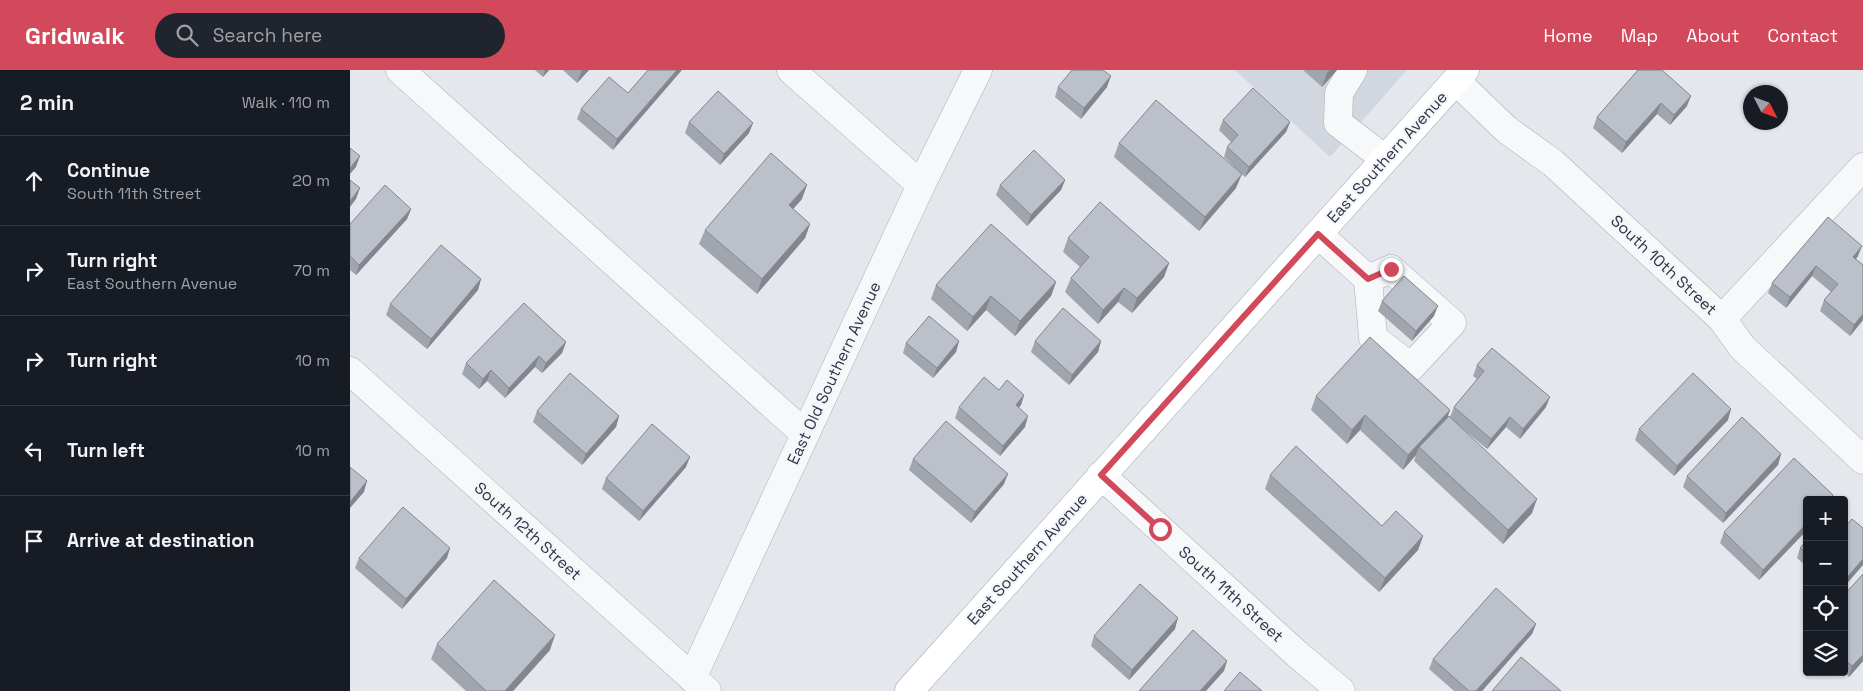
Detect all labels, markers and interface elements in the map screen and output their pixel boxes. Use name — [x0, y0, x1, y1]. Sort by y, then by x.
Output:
search box — [155, 13, 505, 58]
text: Gridwalk — [25, 20, 125, 51]
icon: search — [173, 21, 201, 49]
text: Search here — [213, 23, 322, 48]
text: Home — [1544, 24, 1593, 47]
text: Map — [1621, 24, 1658, 47]
text: About — [1686, 24, 1740, 47]
text: Contact — [1768, 24, 1838, 47]
north arrow — [1743, 85, 1788, 130]
street label: East Southern Avenue — [1322, 87, 1452, 227]
text: 2 min — [20, 89, 74, 116]
text: Walk · 110 m — [242, 92, 330, 113]
text: Continue — [67, 158, 150, 183]
icon: ahead — [20, 167, 48, 195]
text: 20 m — [292, 170, 330, 191]
text: South 11th Street — [67, 183, 201, 204]
street label: South 10th Street — [1606, 210, 1722, 320]
text: Turn right — [67, 248, 157, 273]
icon: right — [20, 257, 48, 285]
route end — [1380, 258, 1403, 281]
text: 70 m — [293, 260, 330, 281]
text: East Southern Avenue — [67, 273, 237, 294]
street label: East Old Southern Avenue — [782, 278, 886, 468]
icon: right — [20, 347, 48, 375]
text: Turn right — [67, 348, 157, 373]
text: 10 m — [295, 350, 330, 371]
icon: left — [20, 437, 48, 465]
text: Turn left — [67, 438, 145, 463]
text: 10 m — [295, 440, 330, 461]
street label: South 12th Street — [470, 477, 586, 585]
street label: East Southern Avenue — [962, 489, 1092, 629]
map controls — [1803, 496, 1848, 676]
button: + — [1803, 496, 1848, 541]
route start — [1149, 518, 1172, 541]
icon: arrive — [20, 527, 48, 555]
text: Arrive at destination — [67, 528, 255, 553]
street label: South 11th Street — [1174, 541, 1288, 647]
button: − — [1803, 541, 1848, 586]
button: locate — [1803, 586, 1848, 631]
button: layers — [1803, 631, 1848, 676]

